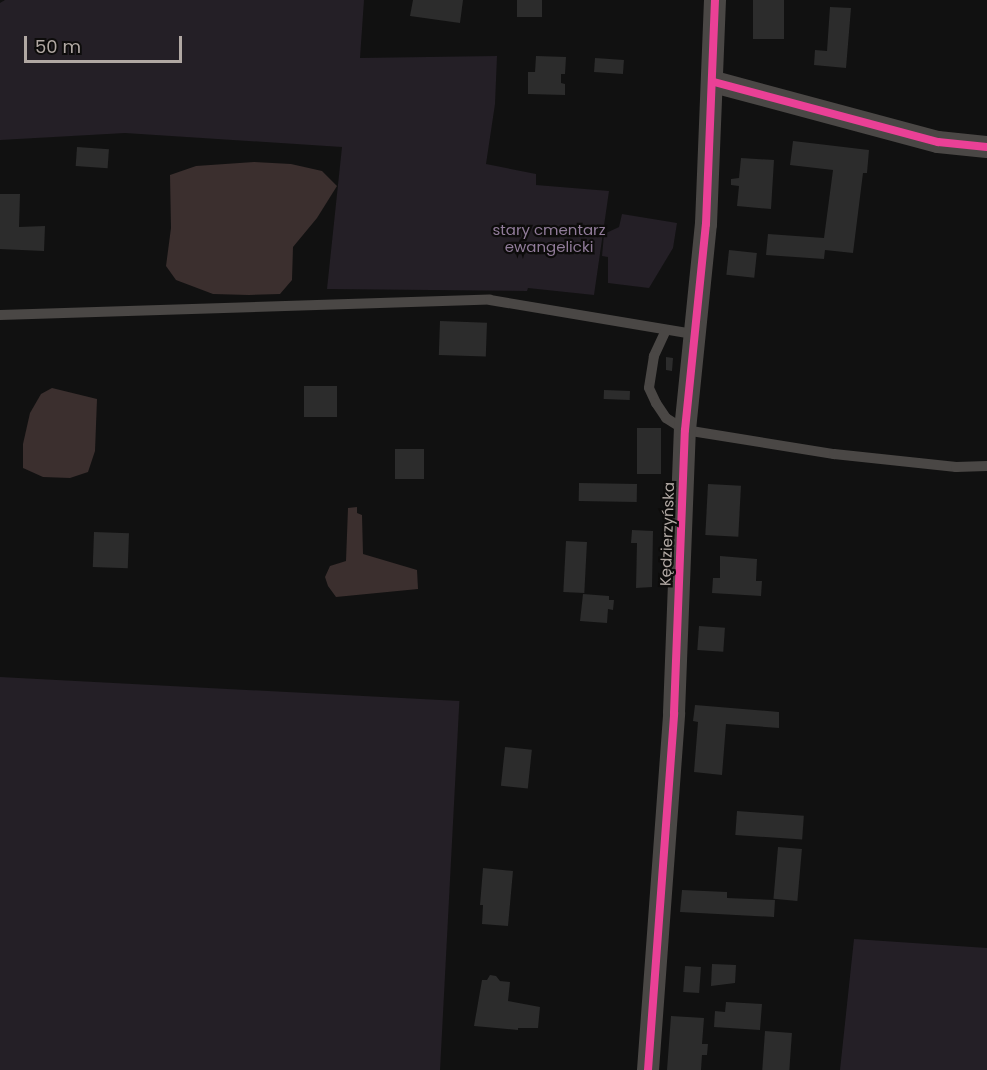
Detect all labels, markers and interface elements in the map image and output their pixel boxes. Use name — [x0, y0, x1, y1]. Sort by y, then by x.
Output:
scale bar — [27, 24, 184, 62]
text: 50 m — [35, 34, 81, 59]
park label: stary cmentarz ewangelicki — [493, 220, 605, 255]
street label: Kędzierzyńska — [656, 482, 678, 586]

